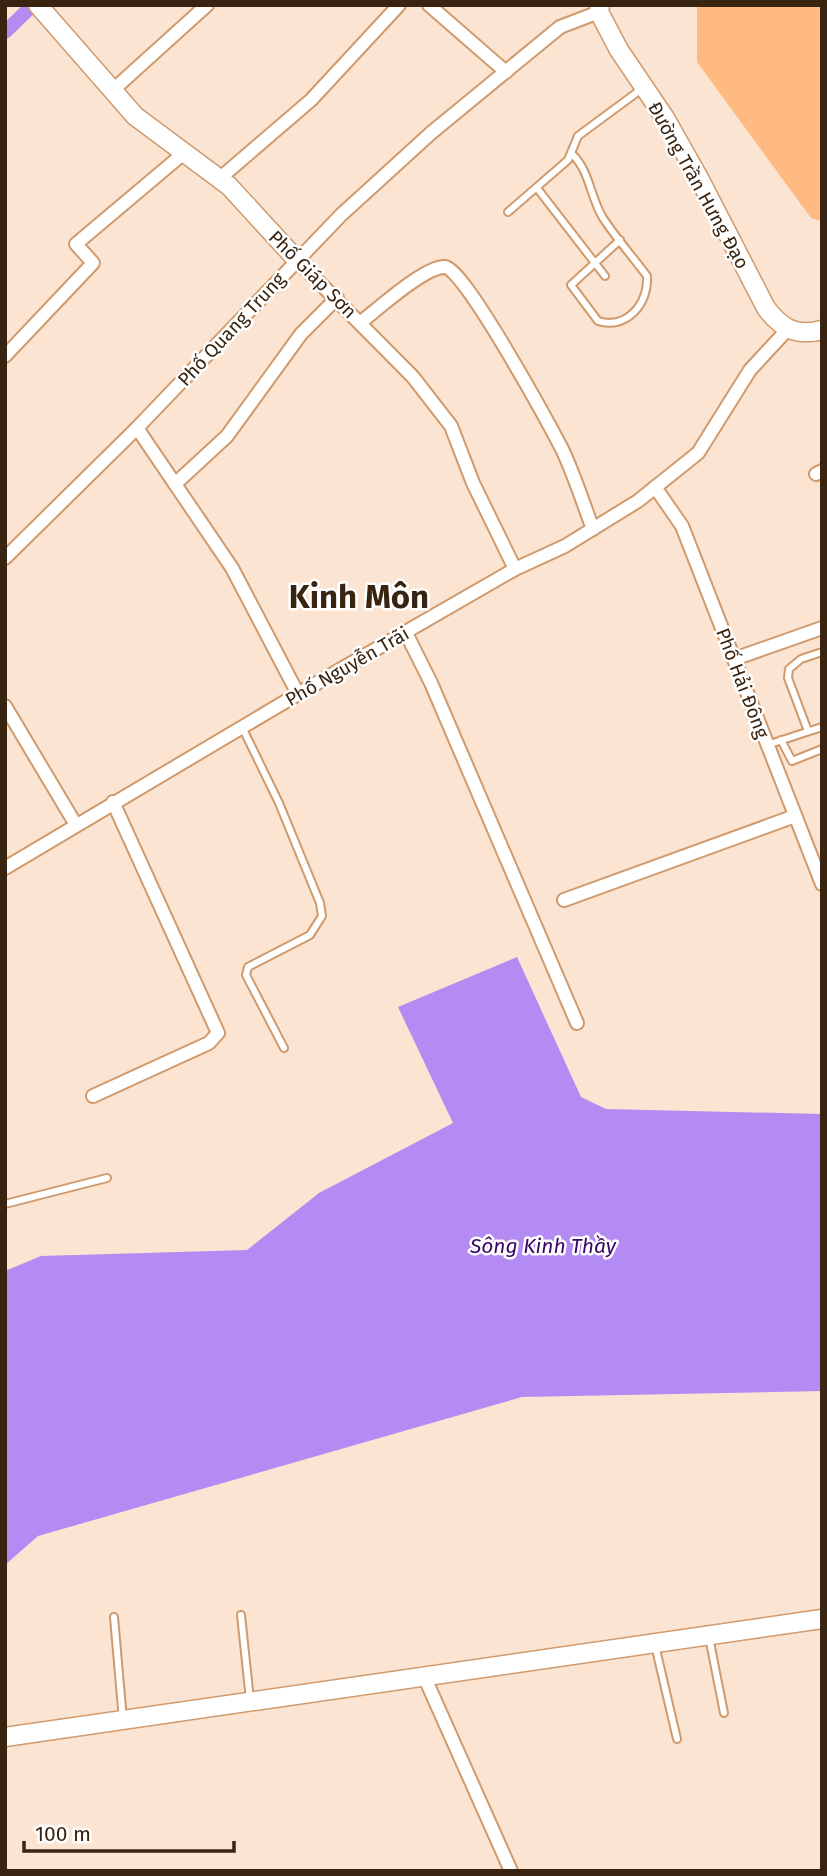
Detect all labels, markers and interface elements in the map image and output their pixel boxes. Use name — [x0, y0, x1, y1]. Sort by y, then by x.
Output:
street label: Đường Trần Hưng Đạo — [643, 98, 754, 273]
street label: Phố Giáp Sơn — [264, 226, 361, 323]
street label: Phố Quang Trung — [173, 268, 290, 391]
district label: Kinh Môn — [289, 577, 429, 617]
street label: Phố Nguyễn Trãi — [281, 622, 413, 711]
street label: Phố Hải Đông — [711, 625, 774, 742]
water label: Sông Kinh Thầy — [469, 1233, 617, 1259]
scale bar — [24, 1810, 234, 1854]
text: 100 m — [35, 1821, 91, 1847]

